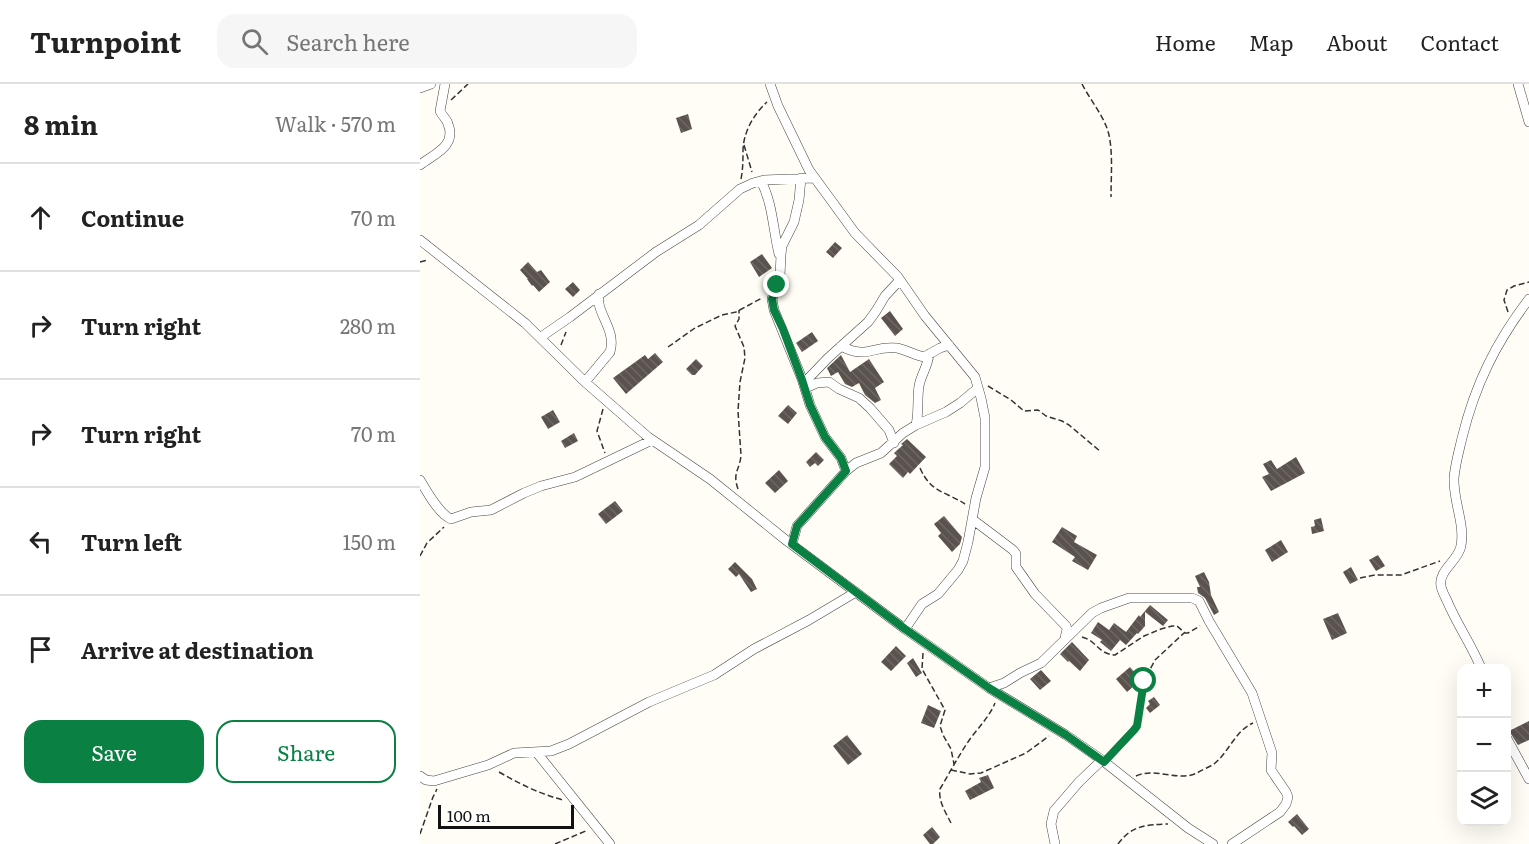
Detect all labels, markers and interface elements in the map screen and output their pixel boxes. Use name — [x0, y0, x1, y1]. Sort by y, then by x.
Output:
search box — [217, 14, 637, 68]
text: Turnpoint — [30, 20, 181, 62]
icon: search — [238, 25, 271, 58]
text: Search here — [286, 25, 410, 58]
text: Home — [1155, 26, 1216, 57]
text: Map — [1249, 26, 1293, 57]
text: About — [1326, 26, 1388, 57]
text: Contact — [1421, 26, 1499, 57]
text: 8 min — [24, 104, 98, 143]
text: Walk · 570 m — [275, 108, 396, 138]
icon: ahead — [24, 201, 57, 234]
text: Continue — [81, 201, 184, 234]
text: 70 m — [351, 202, 396, 232]
route end — [763, 271, 789, 297]
icon: right — [24, 309, 57, 342]
text: Turn right — [81, 309, 201, 342]
text: 280 m — [340, 310, 396, 340]
icon: right — [24, 417, 57, 450]
text: Turn right — [81, 417, 201, 450]
text: 70 m — [351, 418, 396, 448]
icon: left — [24, 525, 57, 558]
text: Turn left — [81, 525, 182, 558]
text: 150 m — [343, 526, 396, 556]
icon: arrive — [24, 633, 57, 666]
text: Arrive at destination — [81, 633, 314, 666]
map controls — [1457, 664, 1511, 826]
button: + — [1457, 664, 1511, 718]
route start — [1130, 667, 1156, 693]
button: − — [1457, 718, 1511, 772]
button: Save — [24, 720, 204, 783]
button: Share — [216, 720, 396, 783]
button: layers — [1457, 772, 1511, 826]
scale bar — [438, 802, 574, 830]
text: 100 m — [447, 803, 491, 827]

